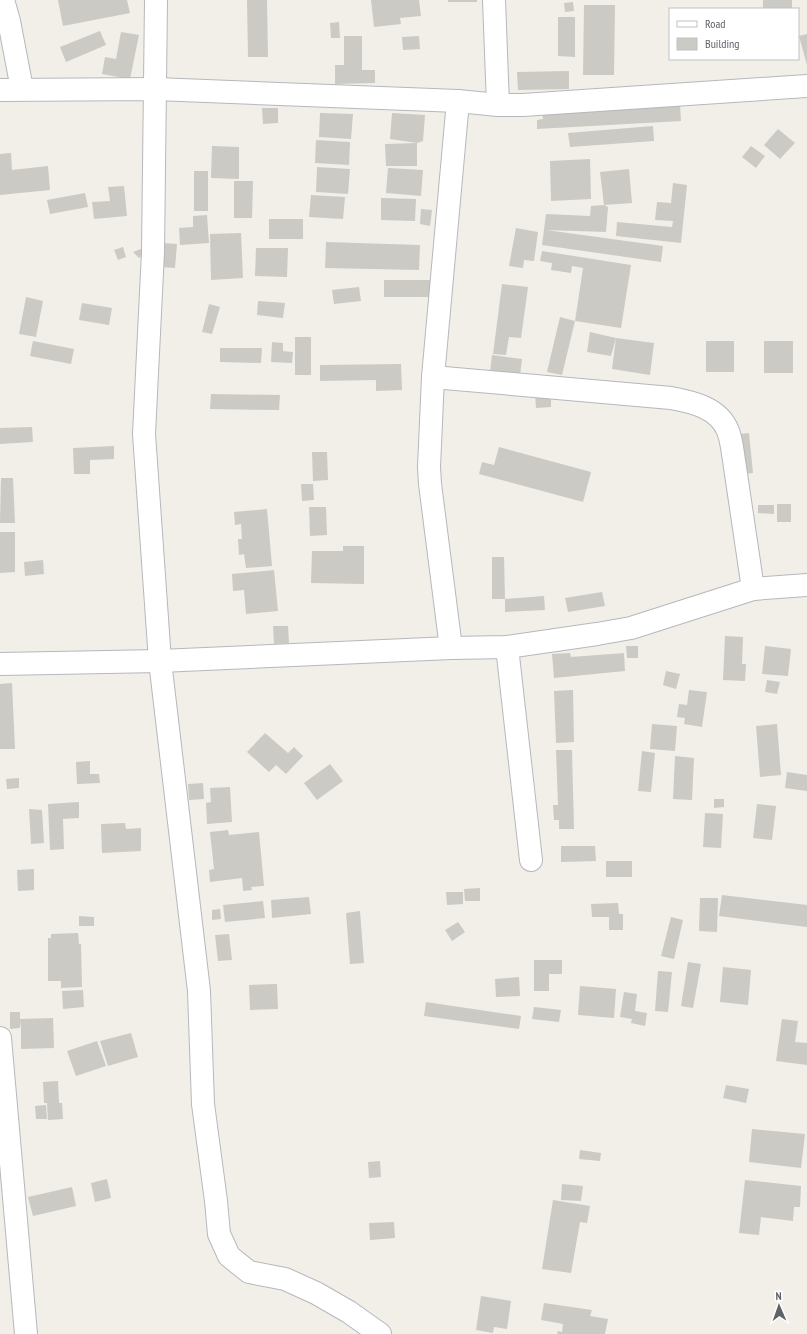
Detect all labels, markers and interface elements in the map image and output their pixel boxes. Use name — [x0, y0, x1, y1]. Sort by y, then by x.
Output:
legend — [669, 8, 799, 60]
text: Road — [705, 16, 725, 31]
text: Building — [705, 36, 740, 51]
north arrow — [759, 1286, 799, 1326]
text: N — [775, 1289, 782, 1303]

